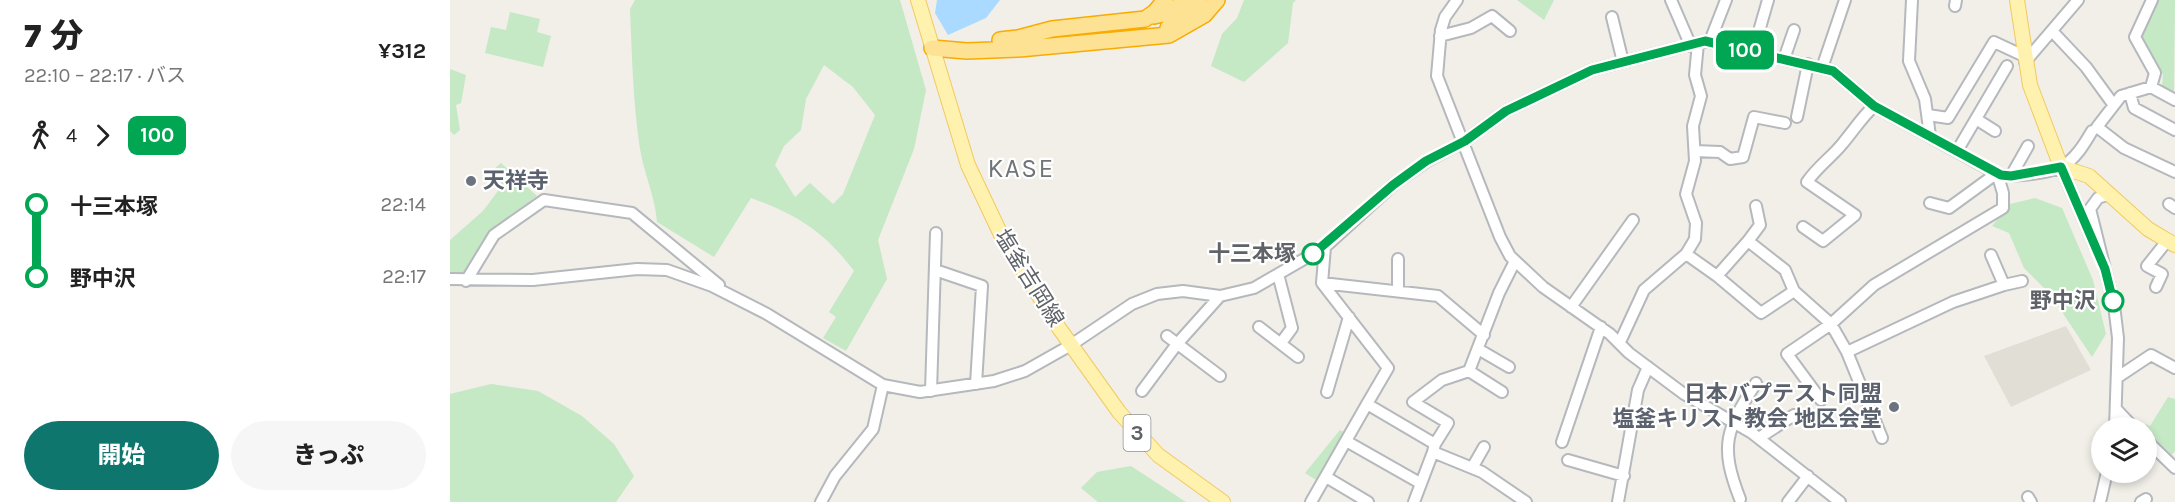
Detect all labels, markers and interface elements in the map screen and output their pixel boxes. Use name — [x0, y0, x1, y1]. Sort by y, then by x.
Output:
text: 7 分 — [24, 17, 83, 55]
line badge: 100 — [1710, 31, 1780, 70]
text: ¥312 — [378, 38, 426, 64]
text: 100 — [1728, 38, 1762, 62]
text: 22:10 – 22:17 · バス — [24, 64, 186, 87]
icon: walk — [24, 119, 57, 152]
icon: forward — [86, 119, 119, 152]
text: 100 — [140, 123, 174, 147]
text: 4 — [66, 124, 77, 147]
district label: KASE — [987, 153, 1055, 184]
place label: 天祥寺 — [483, 168, 549, 194]
marker: 天祥寺 — [464, 174, 478, 188]
text: 22:14 — [380, 193, 426, 216]
text: 十三本塚 — [70, 194, 158, 220]
street label: 塩釜吉岡線 — [989, 224, 1069, 332]
place label: 十三本塚 — [1208, 241, 1296, 267]
marker: 十三本塚 — [1302, 243, 1324, 265]
text: 22:17 — [382, 265, 426, 288]
text: 野中沢 — [70, 266, 136, 292]
place label: 野中沢 — [2030, 288, 2096, 314]
marker: 野中沢 — [2102, 290, 2124, 312]
place label: 日本バプテスト同盟 塩釜キリスト教会 地区会堂 — [1612, 381, 1882, 432]
marker: 日本バプテスト同盟 塩釜キリスト教会 地区会堂 — [1887, 400, 1901, 414]
road number: 3 — [1124, 415, 1150, 451]
map controls — [2091, 417, 2157, 483]
button: layers — [2091, 417, 2157, 483]
button: 開始 — [24, 421, 219, 490]
button: きっぷ — [231, 421, 426, 490]

